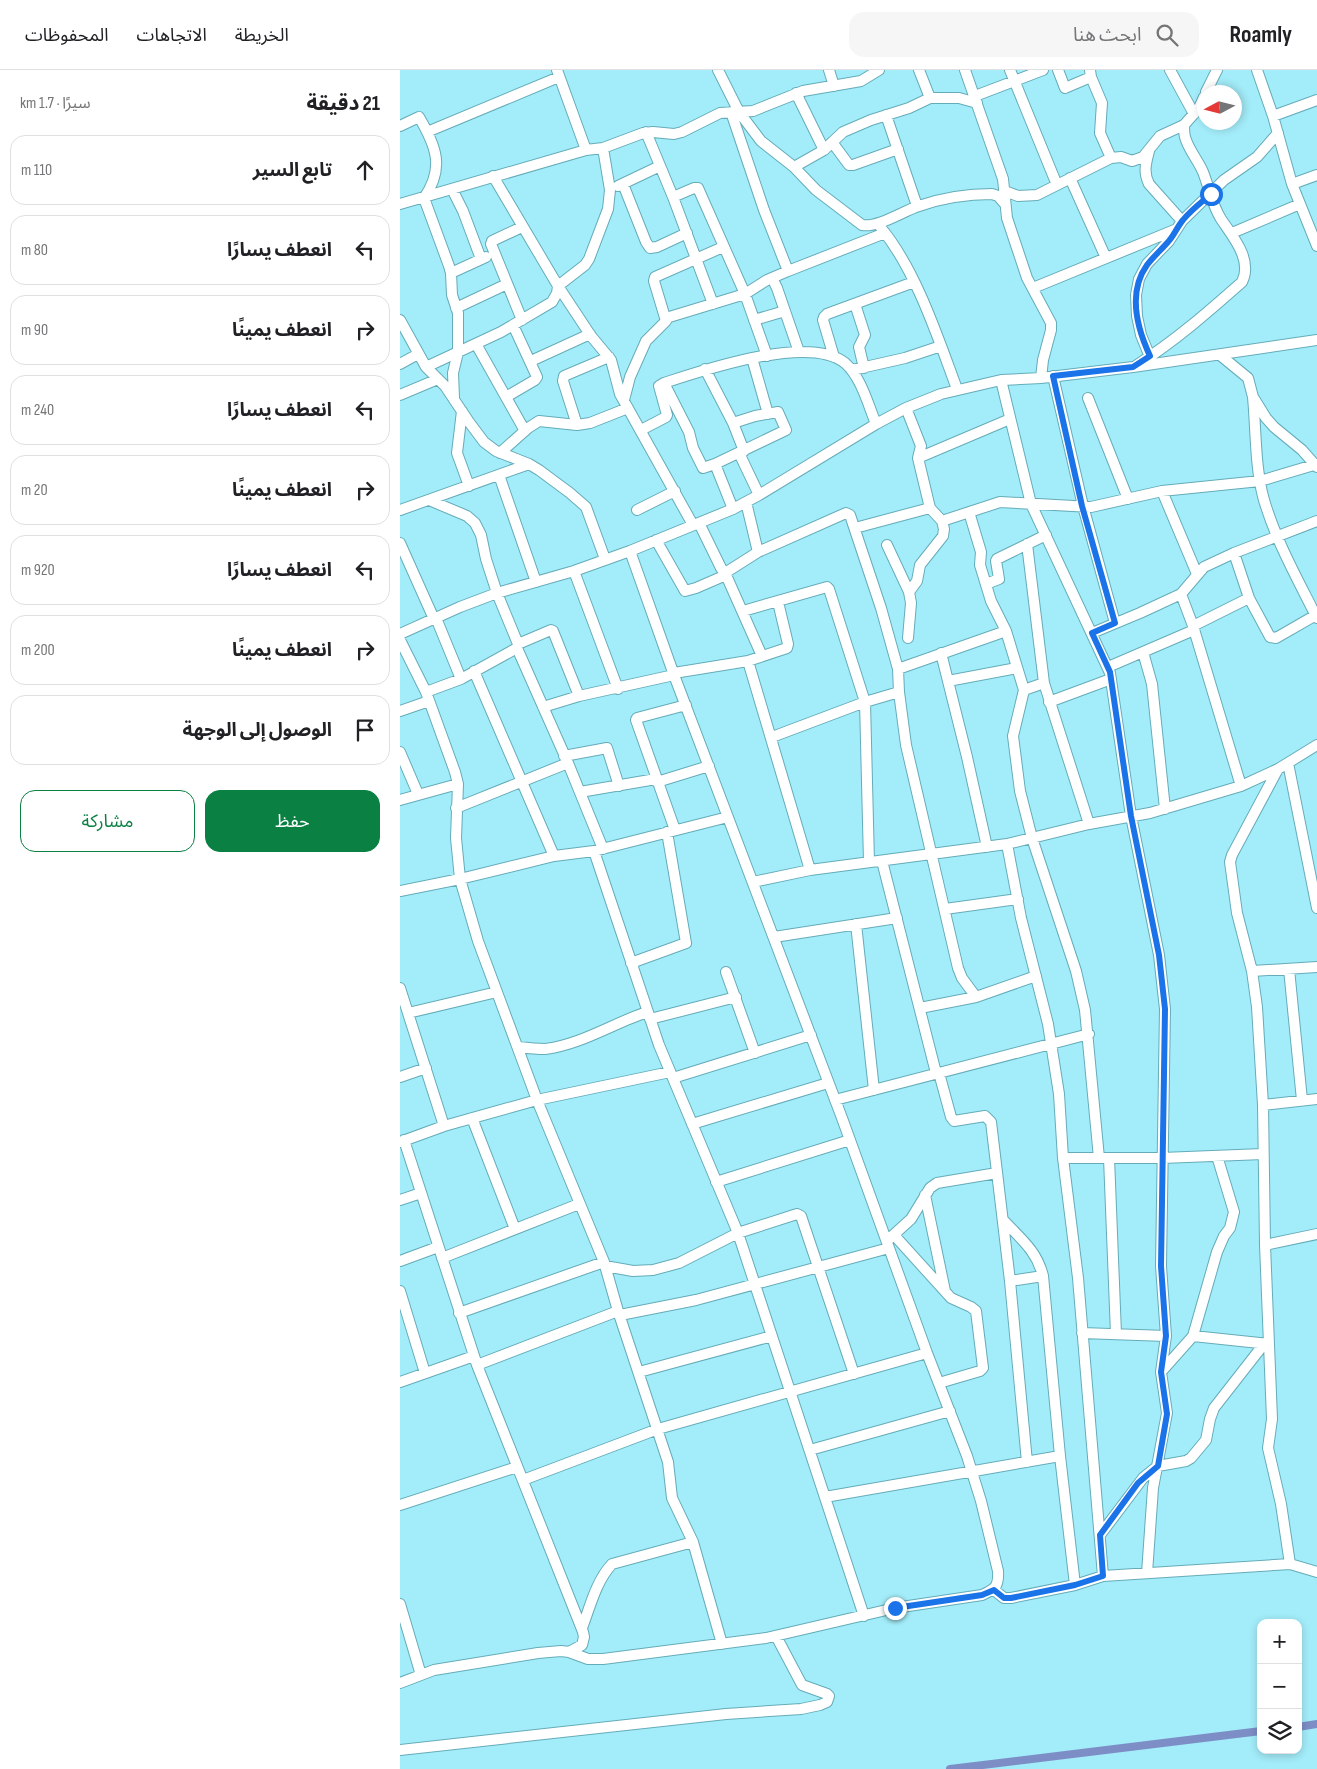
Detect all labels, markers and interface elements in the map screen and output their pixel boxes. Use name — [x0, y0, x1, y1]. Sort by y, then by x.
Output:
search box — [849, 12, 1199, 57]
text: Roamly — [1229, 20, 1292, 49]
icon: search — [1153, 21, 1181, 49]
text: ابحث هنا — [1073, 24, 1141, 47]
text: المحفوظات — [25, 25, 109, 46]
text: الاتجاهات — [137, 25, 207, 46]
text: الخريطة — [235, 25, 289, 46]
north arrow — [1197, 85, 1242, 130]
text: 21 دقيقة — [306, 91, 380, 116]
text: سيرًا · 1.7 km — [20, 94, 90, 113]
icon: ahead — [351, 156, 379, 184]
text: تابع السير — [253, 159, 332, 182]
text: 110 m — [21, 161, 52, 180]
route start — [1200, 183, 1223, 206]
icon: left — [351, 236, 379, 264]
text: انعطف يسارًا — [227, 239, 332, 262]
text: 80 m — [21, 241, 48, 260]
icon: right — [351, 316, 379, 344]
text: انعطف يمينًا — [232, 319, 332, 342]
text: 90 m — [21, 321, 48, 340]
icon: left — [351, 396, 379, 424]
text: انعطف يسارًا — [227, 399, 332, 422]
text: 240 m — [21, 401, 54, 420]
icon: right — [351, 476, 379, 504]
text: انعطف يمينًا — [232, 479, 332, 502]
text: 20 m — [21, 481, 48, 500]
icon: left — [351, 556, 379, 584]
text: انعطف يسارًا — [227, 559, 332, 582]
text: 920 m — [21, 561, 55, 580]
icon: right — [351, 636, 379, 664]
text: انعطف يمينًا — [232, 639, 332, 662]
text: 200 m — [21, 641, 55, 660]
icon: arrive — [351, 716, 379, 744]
text: الوصول إلى الوجهة — [183, 719, 332, 742]
button: مشاركة — [20, 790, 195, 852]
button: حفظ — [205, 790, 380, 852]
route end — [884, 1597, 907, 1620]
map controls — [1257, 1619, 1302, 1754]
button: + — [1257, 1619, 1302, 1664]
button: − — [1257, 1664, 1302, 1709]
button: layers — [1257, 1709, 1302, 1754]

